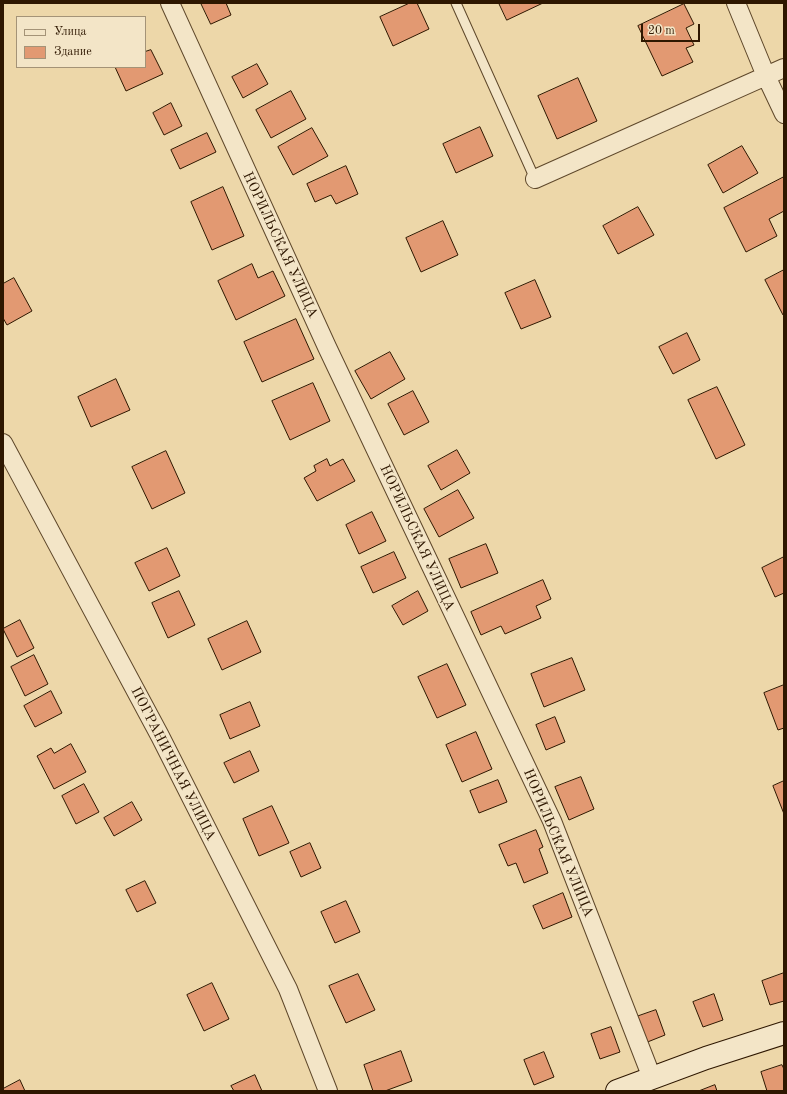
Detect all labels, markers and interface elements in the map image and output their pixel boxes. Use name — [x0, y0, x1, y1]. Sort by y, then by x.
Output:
legend — [16, 16, 146, 68]
scale bar — [643, 16, 702, 42]
text: 20 m — [648, 25, 675, 37]
text: Улица — [54, 26, 87, 38]
text: Здание — [54, 46, 92, 58]
street label: НОРИЛЬСКАЯ УЛИЦА — [239, 169, 321, 321]
street label: НОРИЛЬСКАЯ УЛИЦА — [376, 462, 458, 614]
street label: ПОГРАНИЧНАЯ УЛИЦА — [127, 684, 219, 844]
street label: НОРИЛЬСКАЯ УЛИЦА — [519, 766, 597, 920]

